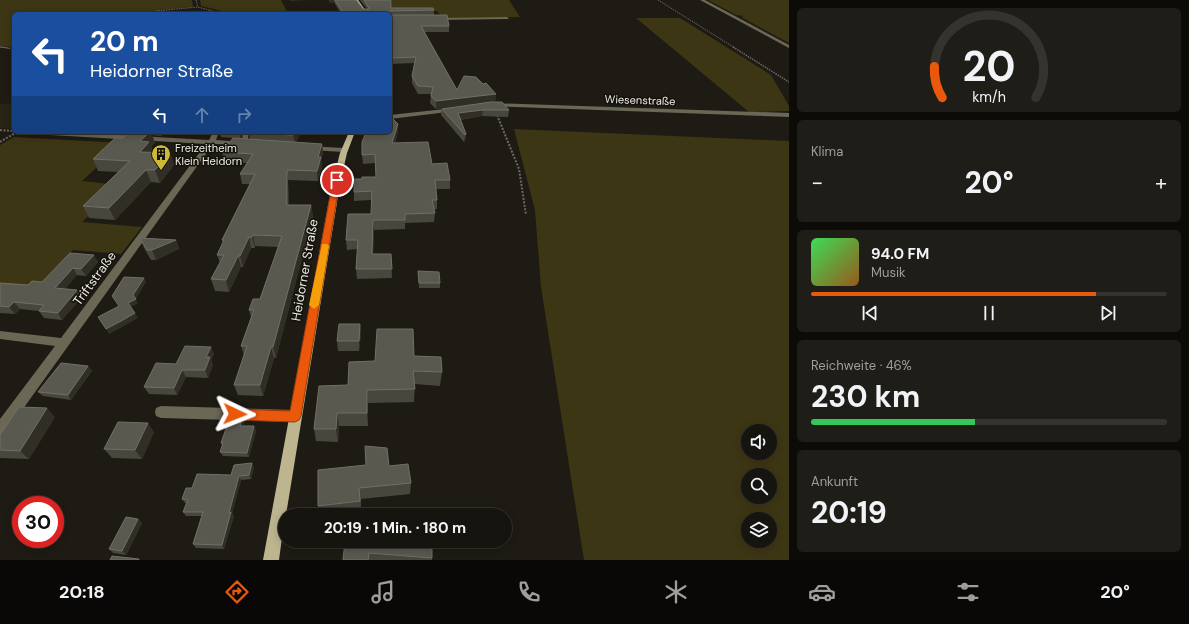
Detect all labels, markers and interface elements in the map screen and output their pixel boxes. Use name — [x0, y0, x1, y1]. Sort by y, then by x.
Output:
text: 20 m — [90, 23, 159, 60]
icon: left — [24, 28, 76, 80]
text: 20 — [962, 40, 1016, 94]
text: Heidorner Straße — [90, 59, 233, 83]
text: km/h — [972, 88, 1006, 106]
street label: Wiesenstraße — [604, 92, 676, 108]
icon: left — [149, 104, 171, 126]
icon: ahead — [191, 104, 213, 126]
icon: right — [233, 104, 255, 126]
place label: Freizeitheim Klein Heidorn — [175, 141, 242, 168]
building icon: Freizeitheim Klein Heidorn — [150, 143, 172, 171]
text: Klima — [811, 143, 843, 160]
pin — [320, 163, 354, 197]
text: 20° — [964, 163, 1014, 202]
text: − — [811, 168, 823, 197]
text: + — [1155, 168, 1167, 197]
icon: arrive — [326, 169, 348, 191]
street label: Heidorner Straße — [287, 218, 322, 323]
text: 94.0 FM — [871, 244, 929, 264]
street label: Triftstraße — [69, 248, 120, 309]
text: Musik — [871, 264, 906, 281]
icon: previous — [859, 302, 881, 324]
icon: pause — [978, 302, 1000, 324]
icon: next — [1097, 302, 1119, 324]
text: Reichweite · 46% — [811, 357, 912, 374]
text: 230 km — [811, 377, 920, 416]
position arrow — [214, 393, 256, 435]
map controls — [741, 424, 777, 548]
button: sound — [741, 424, 777, 460]
button: search — [741, 468, 777, 504]
text: Ankunft — [811, 473, 858, 490]
text: 20:19 — [811, 493, 887, 532]
speed limit sign: 30 — [12, 496, 64, 548]
button: layers — [741, 512, 777, 548]
text: 20:19 · 1 Min. · 180 m — [324, 518, 466, 538]
icon: directions — [223, 578, 251, 606]
icon: music — [369, 578, 397, 606]
icon: phone — [515, 578, 543, 606]
icon: climate — [662, 578, 690, 606]
icon: car — [808, 578, 836, 606]
icon: filters — [954, 578, 982, 606]
text: 20:18 — [59, 580, 105, 604]
text: 20° — [1100, 580, 1130, 604]

